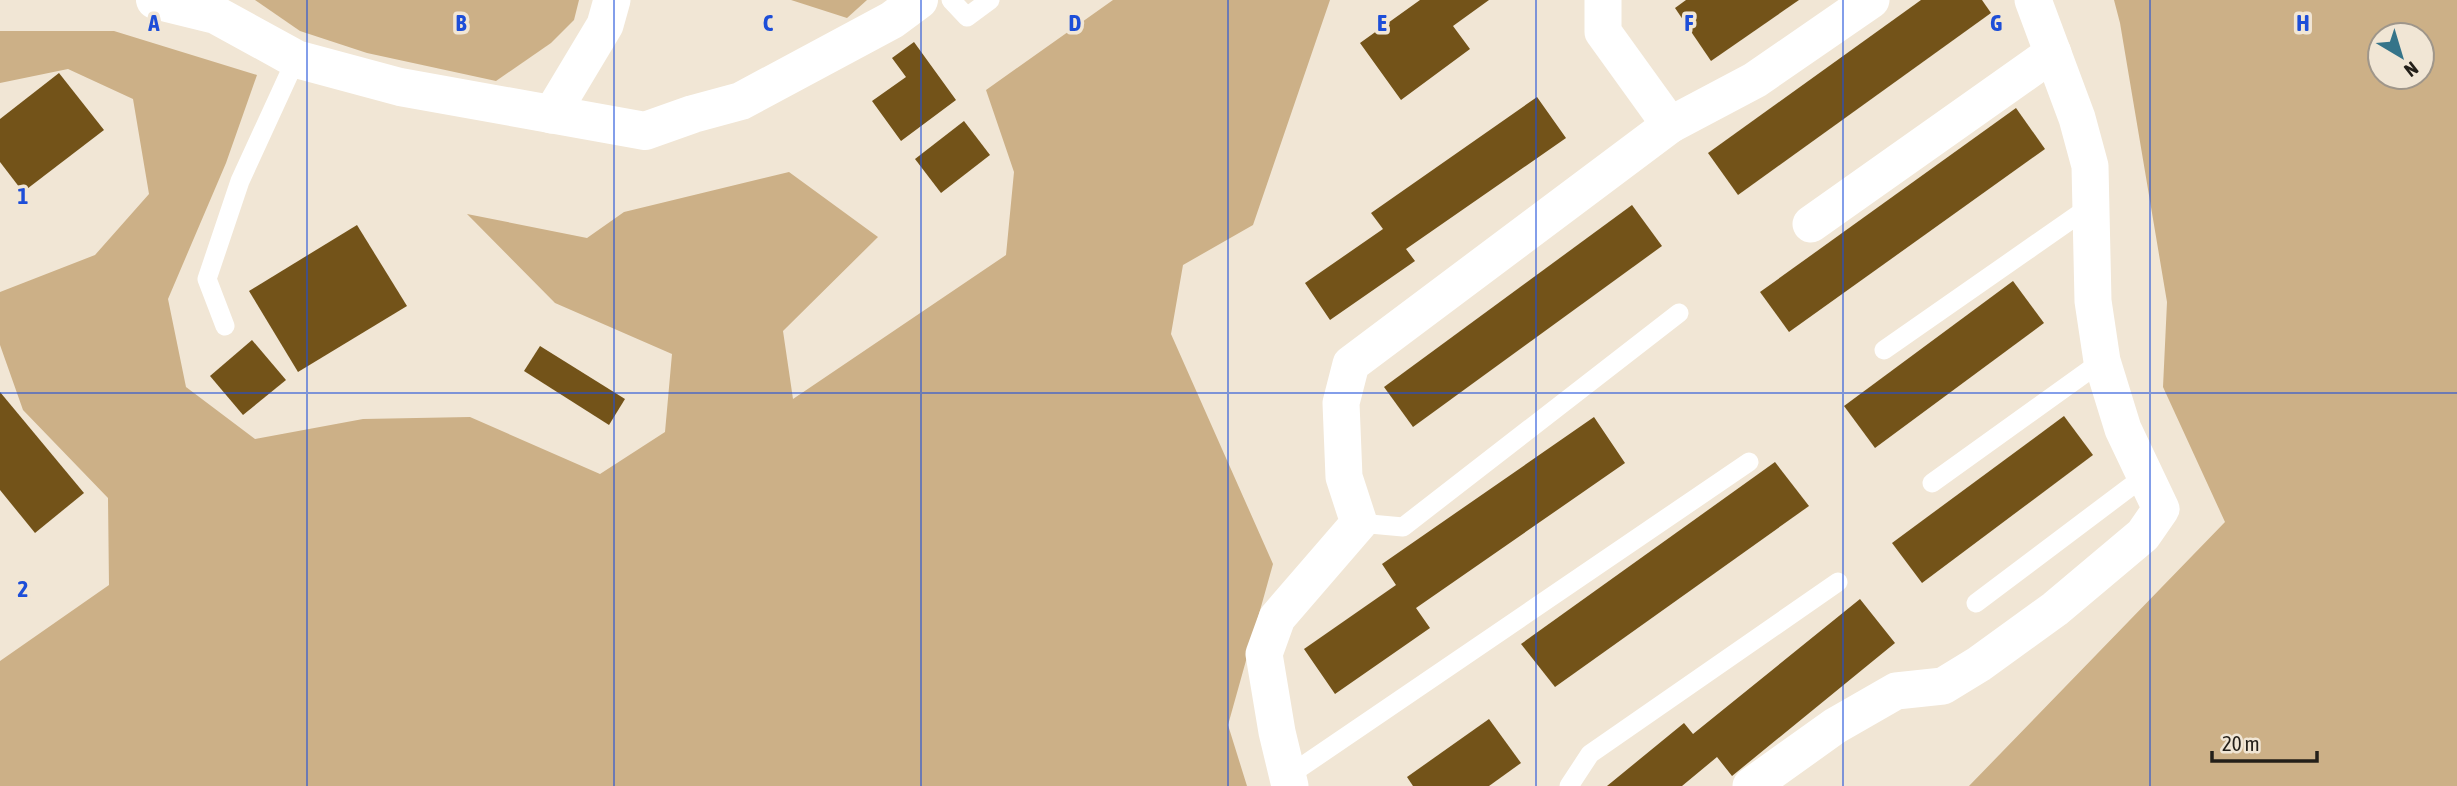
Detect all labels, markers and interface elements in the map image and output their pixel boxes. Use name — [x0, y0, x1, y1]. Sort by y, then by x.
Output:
text: A — [147, 10, 160, 36]
text: B — [456, 10, 467, 36]
text: C — [763, 10, 774, 36]
text: D — [1069, 10, 1082, 36]
text: E — [1377, 10, 1387, 36]
text: F — [1684, 10, 1694, 36]
text: G — [1990, 10, 2002, 36]
text: H — [2296, 10, 2310, 36]
north arrow — [2366, 21, 2436, 91]
text: N — [2400, 57, 2423, 82]
text: 1 — [18, 183, 29, 209]
text: 2 — [18, 576, 28, 602]
scale bar — [2212, 720, 2317, 764]
text: 20 m — [2222, 731, 2260, 755]

